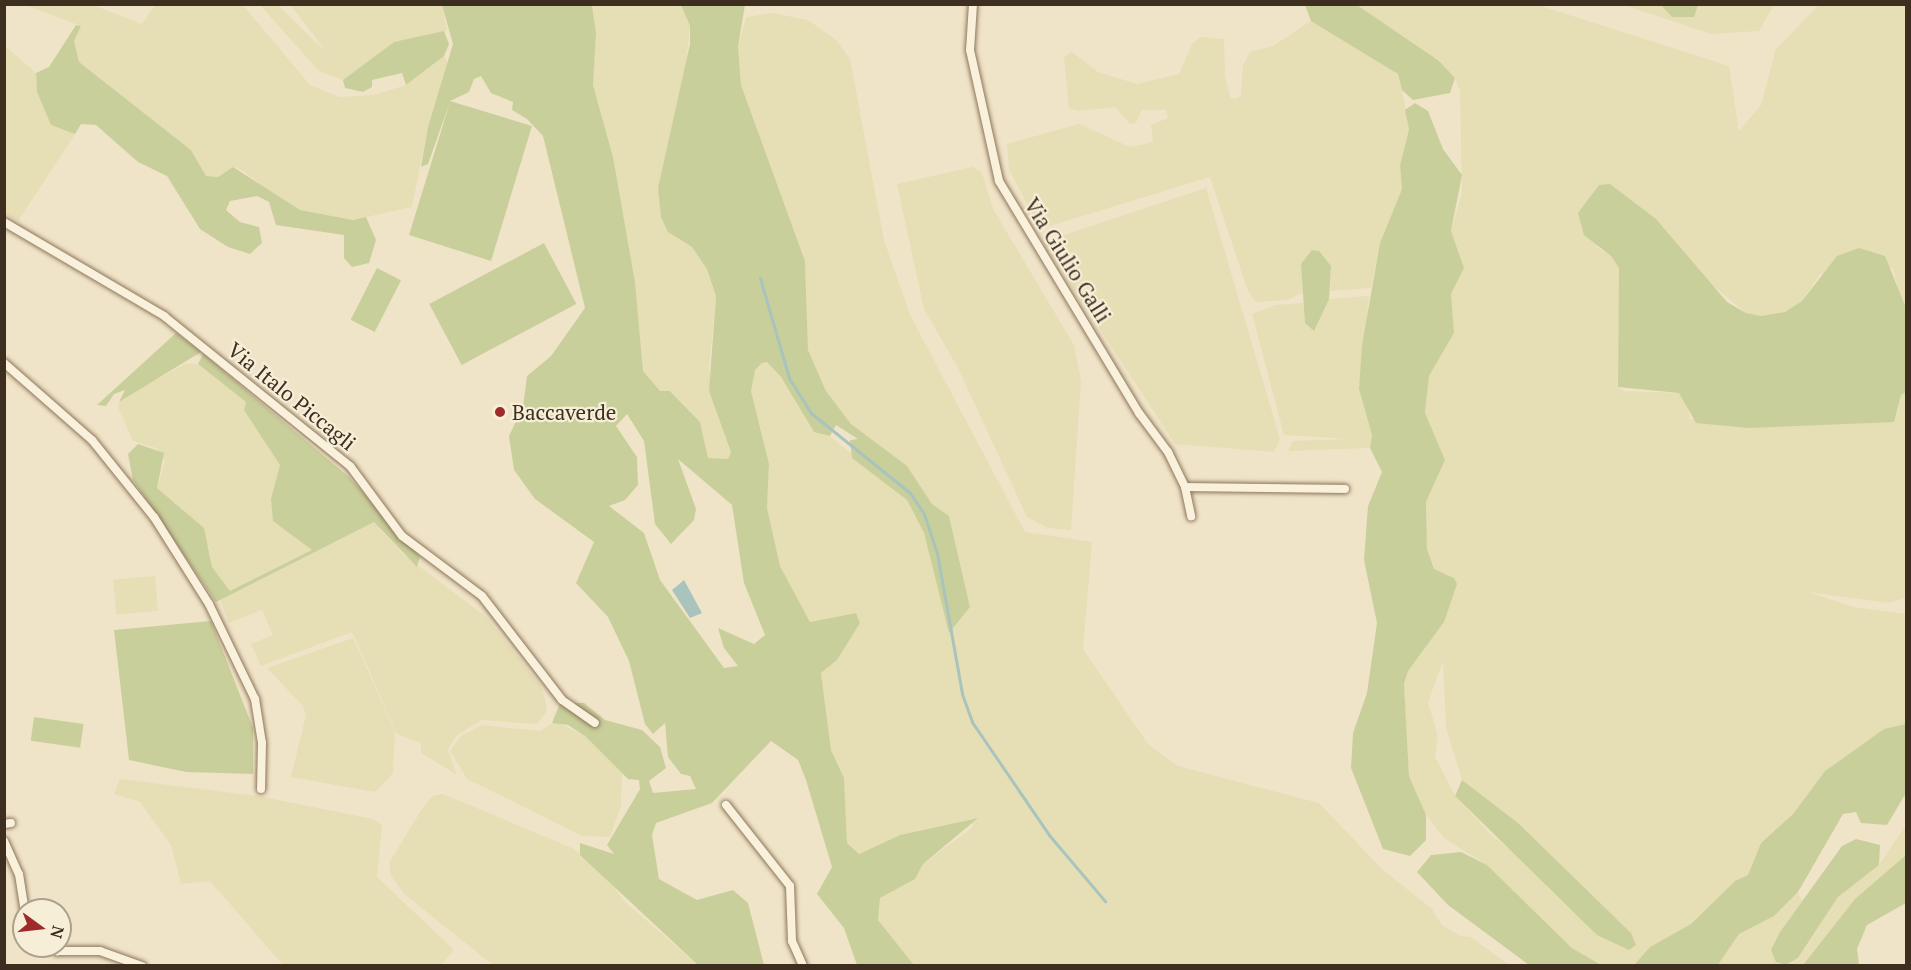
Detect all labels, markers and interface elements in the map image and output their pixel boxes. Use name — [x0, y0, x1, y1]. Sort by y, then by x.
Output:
street label: Via Giulio Galli — [1020, 193, 1116, 327]
street label: Via Italo Piccagli — [223, 337, 361, 455]
place label: Baccaverde — [512, 399, 616, 425]
marker: Baccaverde — [493, 405, 507, 419]
north arrow — [12, 898, 72, 958]
text: N — [45, 923, 70, 941]

